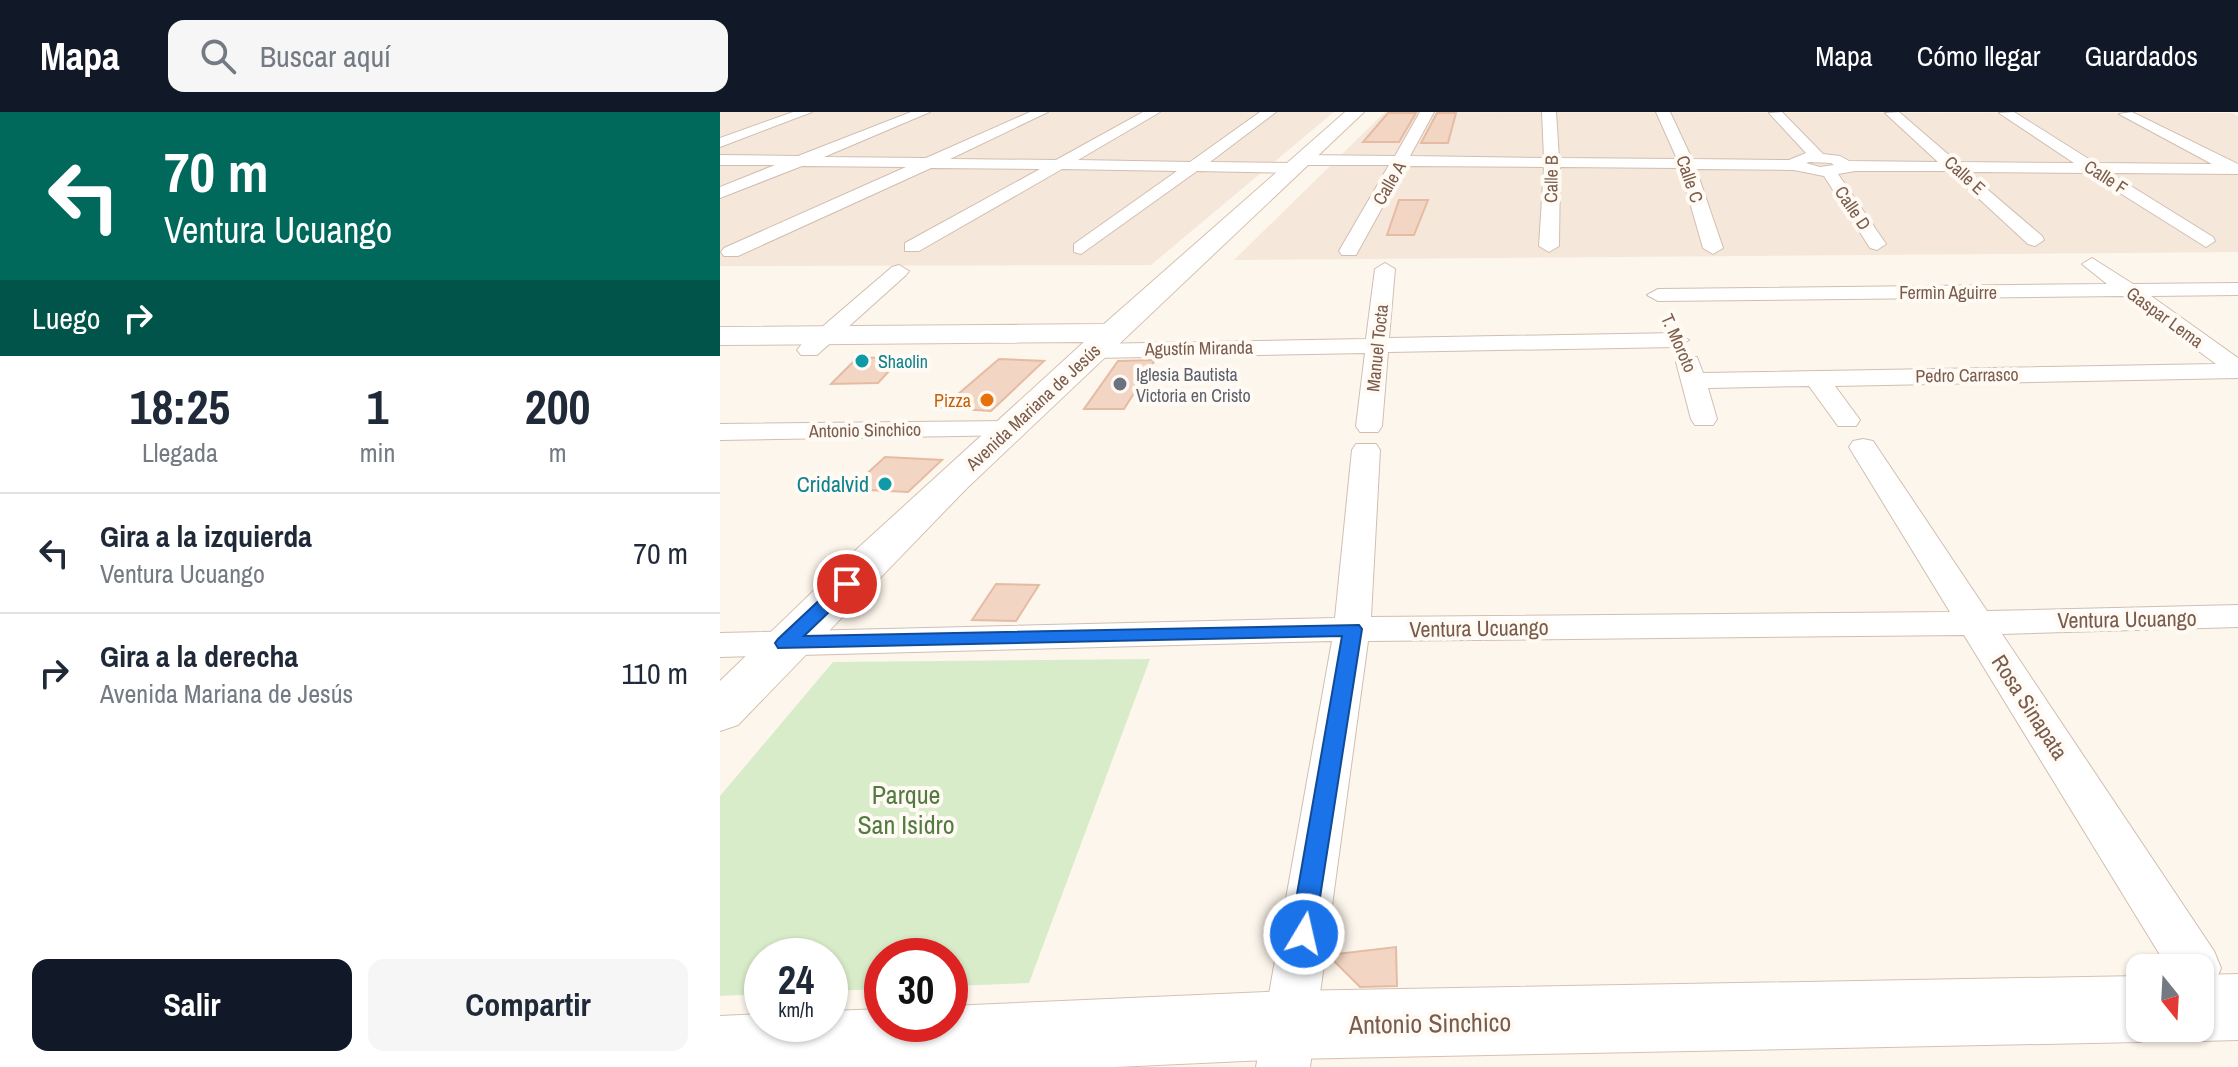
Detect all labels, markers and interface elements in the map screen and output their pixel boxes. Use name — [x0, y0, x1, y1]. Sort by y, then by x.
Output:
search box — [168, 20, 728, 92]
text: Mapa — [40, 31, 120, 82]
icon: search — [196, 34, 240, 78]
text: Buscar aquí — [260, 36, 391, 76]
text: Mapa — [1815, 37, 1873, 75]
text: Cómo llegar — [1917, 37, 2040, 75]
text: Guardados — [2084, 37, 2198, 75]
text: 70 m — [164, 134, 269, 209]
icon: left — [32, 144, 136, 248]
street label: Calle E — [1939, 150, 1991, 200]
street label: Calle C — [1670, 152, 1710, 206]
street label: Calle F — [2080, 154, 2132, 200]
street label: Calle B — [1538, 155, 1564, 203]
street label: Calle A — [1366, 156, 1412, 210]
street label: Calle D — [1829, 181, 1877, 235]
text: Ventura Ucuango — [164, 206, 392, 254]
street label: Fermìn Aguirre — [1899, 280, 1997, 305]
street label: Gaspar Lema — [2121, 281, 2209, 353]
icon: right — [116, 296, 160, 340]
text: Luego — [32, 298, 100, 338]
street label: Manuel Tocta — [1360, 303, 1394, 393]
street label: T. Moroto — [1655, 310, 1703, 376]
street label: Agustín Miranda — [1144, 335, 1253, 361]
street label: Avenida Mariana de Jesús — [960, 338, 1106, 477]
place label: Shaolin — [878, 349, 928, 374]
marker: Shaolin — [853, 352, 871, 370]
place label: Iglesia Bautista Victoria en Cristo — [1136, 362, 1251, 408]
street label: Pedro Carrasco — [1915, 362, 2019, 388]
text: 18:25 — [130, 374, 230, 439]
text: 1 — [367, 374, 388, 439]
text: 200 — [525, 374, 590, 439]
marker: Iglesia Bautista Victoria en Cristo — [1111, 375, 1129, 393]
place label: Pizza — [934, 388, 971, 413]
marker: Pizza — [978, 391, 996, 409]
street label: Antonio Sinchico — [808, 417, 921, 443]
text: Llegada — [142, 435, 218, 470]
text: min — [360, 435, 395, 470]
text: m — [549, 435, 567, 470]
place label: Cridalvid — [797, 469, 869, 499]
marker: Cridalvid — [876, 475, 894, 493]
text: Gira a la izquierda — [100, 516, 312, 556]
icon: left — [32, 531, 76, 575]
text: 70 m — [633, 533, 688, 573]
pin — [813, 550, 881, 618]
text: Ventura Ucuango — [100, 556, 265, 591]
icon: arrive — [825, 562, 869, 606]
street label: Ventura Ucuango — [2057, 603, 2197, 635]
street label: Ventura Ucuango — [1409, 612, 1549, 644]
text: Gira a la derecha — [100, 636, 298, 676]
street label: Rosa Sinapata — [1985, 649, 2075, 765]
icon: right — [32, 651, 76, 695]
text: 110 m — [621, 653, 688, 693]
text: Avenida Mariana de Jesús — [100, 676, 353, 711]
park label: Parque San Isidro — [857, 777, 955, 842]
position arrow — [1262, 892, 1346, 976]
speed limit sign: 30 — [864, 938, 968, 1042]
text: 24 — [778, 953, 814, 1006]
north arrow — [2126, 954, 2214, 1042]
map controls — [2126, 954, 2214, 1042]
button: Salir — [32, 959, 352, 1051]
button: Compartir — [368, 959, 688, 1051]
text: km/h — [778, 996, 814, 1023]
street label: Antonio Sinchico — [1348, 1004, 1511, 1042]

